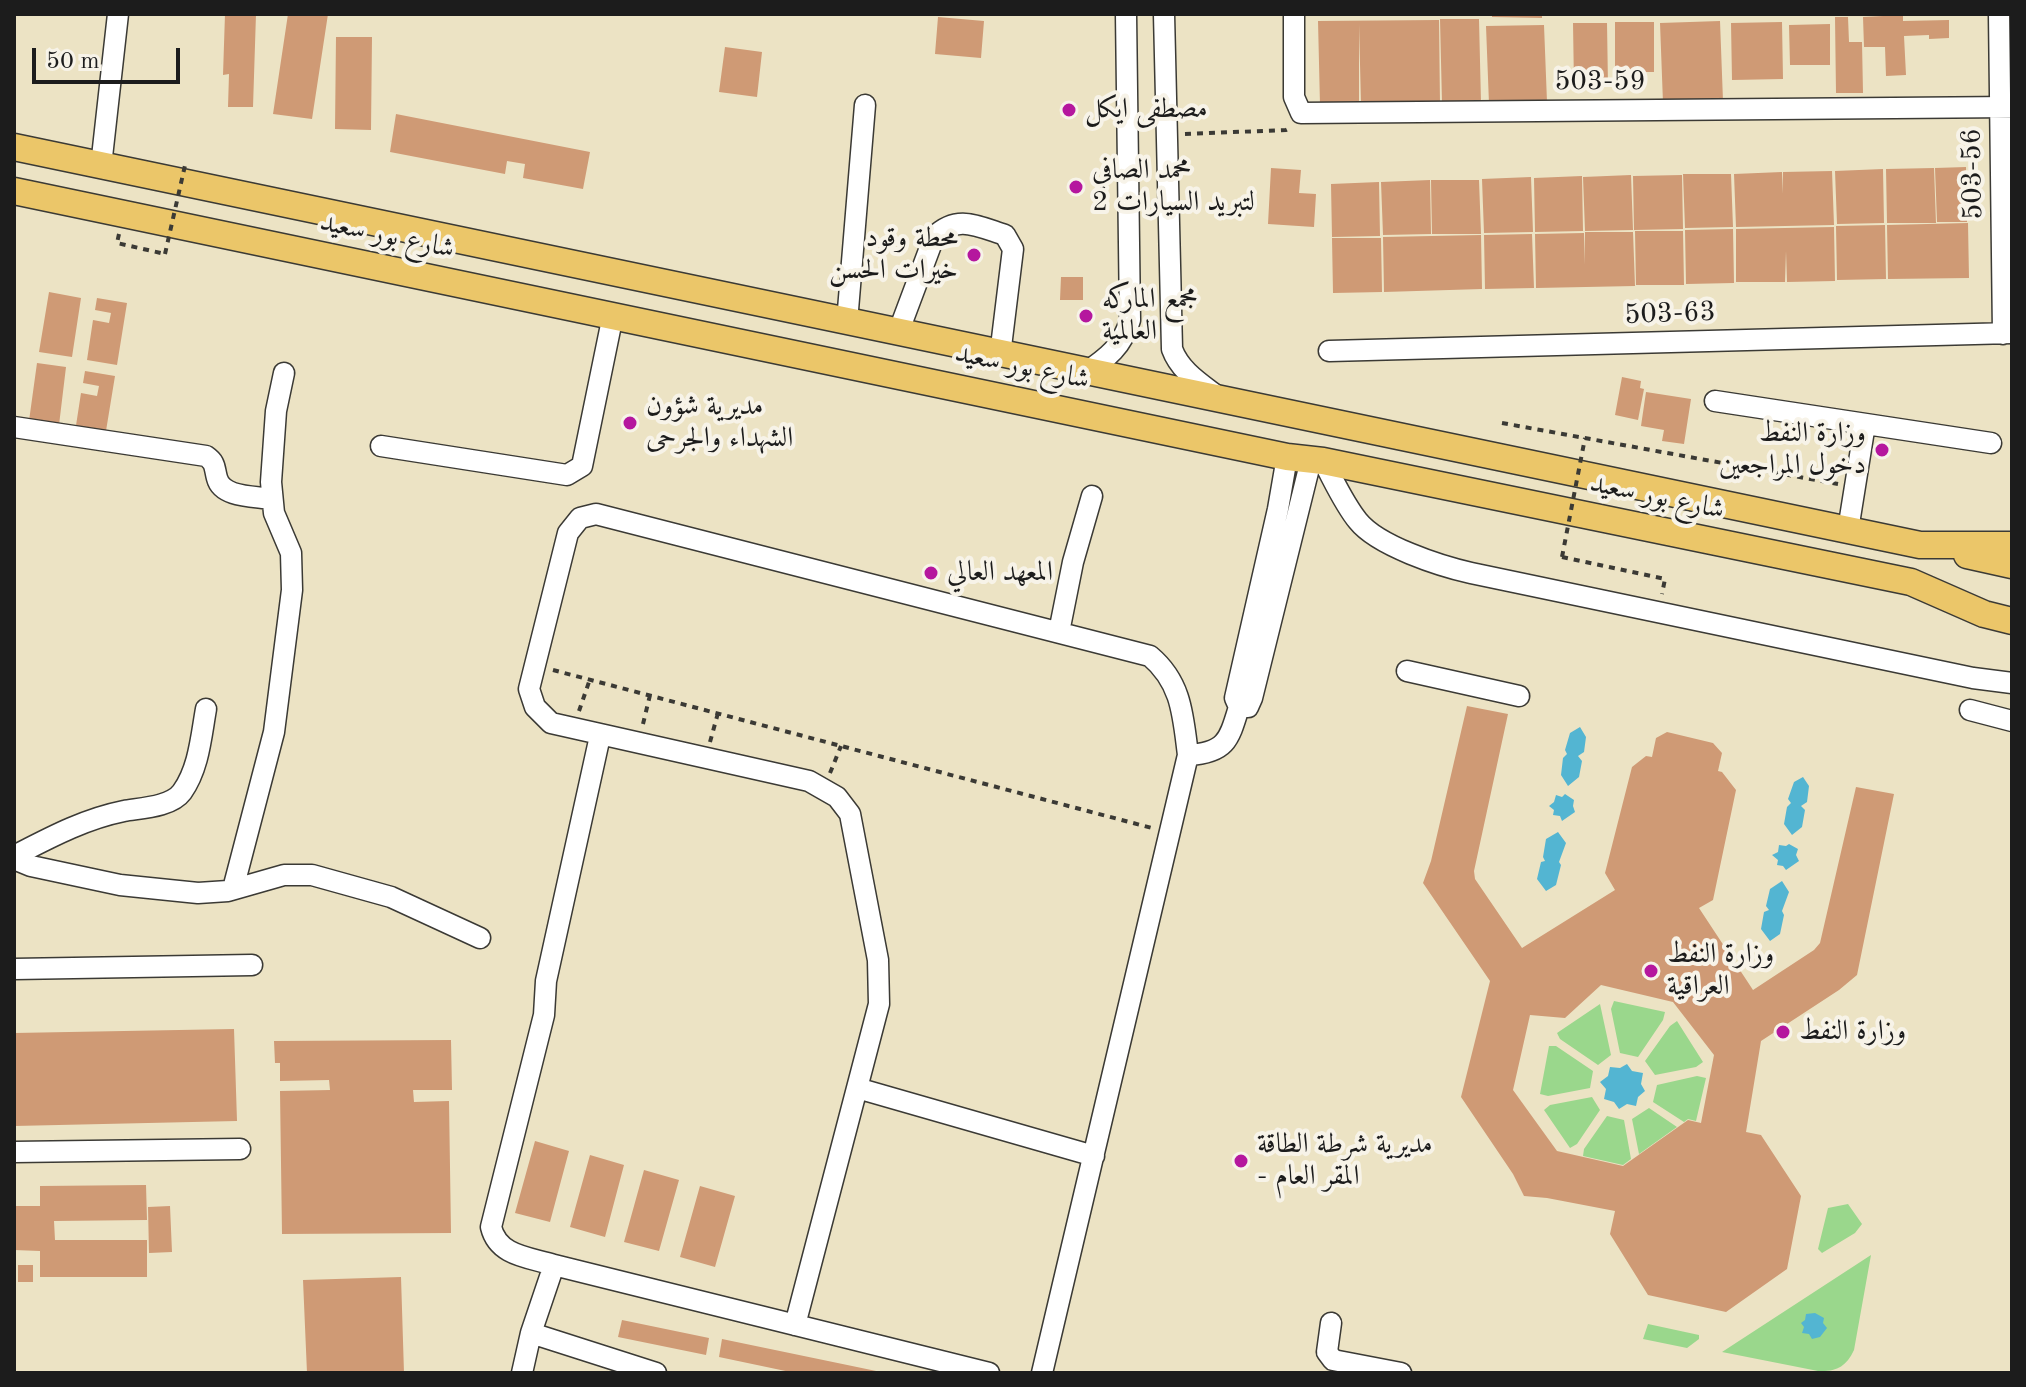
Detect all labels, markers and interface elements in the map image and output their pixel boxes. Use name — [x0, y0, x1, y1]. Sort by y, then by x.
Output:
scale bar — [36, 32, 184, 82]
text: 50 m — [46, 50, 100, 74]
street label: 503-59 — [1554, 65, 1646, 99]
place label: مصطفى ايكل — [1085, 93, 1208, 127]
marker: مصطفى ايكل — [1060, 101, 1078, 119]
street label: 503-56 — [1955, 128, 1991, 220]
place label: محمد الصافي لتبريد السيارات 2 — [1092, 154, 1255, 220]
marker: محمد الصافي لتبريد السيارات 2 — [1067, 178, 1085, 196]
street label: شارع بور سعيد — [317, 205, 457, 267]
place label: محطة وقود خيرات الحسن — [829, 222, 958, 288]
marker: محطة وقود خيرات الحسن — [965, 246, 983, 264]
place label: مجمع الماركه العالمية — [1102, 283, 1198, 349]
street label: 503-63 — [1624, 296, 1716, 332]
marker: مجمع الماركه العالمية — [1077, 307, 1095, 325]
street label: شارع بور سعيد — [952, 336, 1092, 398]
place label: مديرية شؤون الشهداء والجرحى — [646, 390, 793, 456]
marker: مديرية شؤون الشهداء والجرحى — [621, 414, 639, 432]
place label: وزارة النفط دخول المراجعين — [1719, 417, 1866, 483]
marker: وزارة النفط دخول المراجعين — [1873, 441, 1891, 459]
street label: شارع بور سعيد — [1587, 466, 1727, 528]
place label: المعهد العالي — [947, 556, 1053, 590]
marker: المعهد العالي — [922, 564, 940, 582]
place label: وزارة النفط العراقية — [1667, 938, 1774, 1004]
marker: وزارة النفط العراقية — [1642, 962, 1660, 980]
place label: وزارة النفط — [1799, 1015, 1906, 1049]
marker: وزارة النفط — [1774, 1023, 1792, 1041]
place label: مديرية شرطة الطاقة - المقر العام — [1257, 1128, 1433, 1194]
marker: مديرية شرطة الطاقة - المقر العام — [1232, 1152, 1250, 1170]

